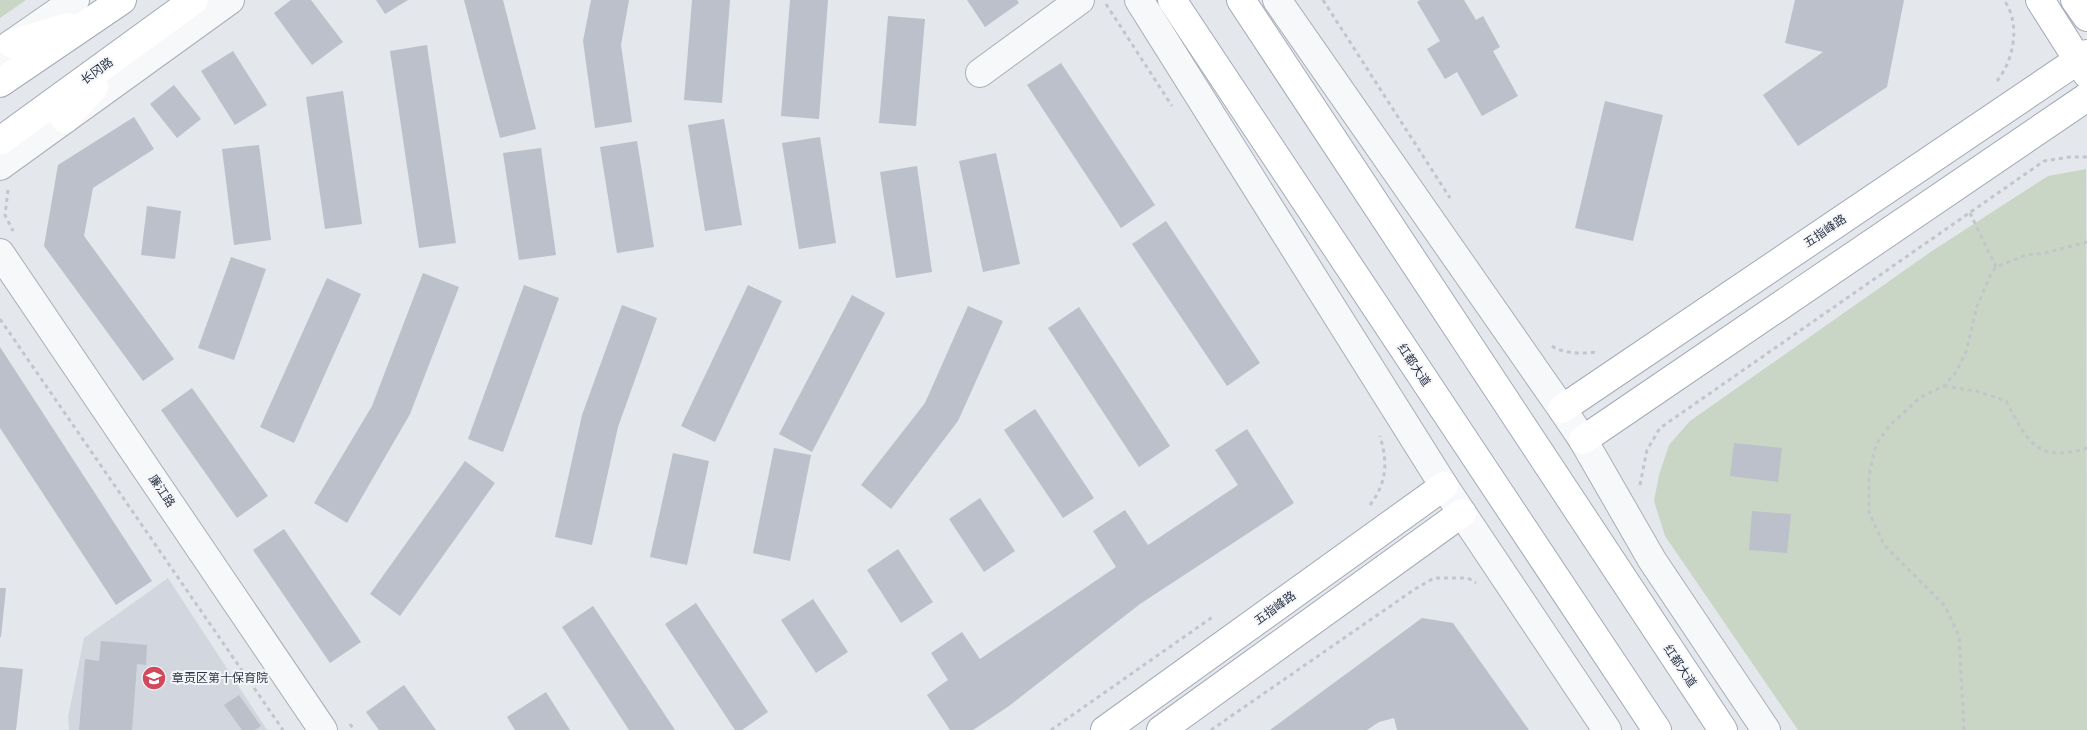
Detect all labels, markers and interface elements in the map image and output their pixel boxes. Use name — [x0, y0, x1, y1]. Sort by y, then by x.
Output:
street label: 长冈路 — [78, 54, 117, 89]
street label: 五指峰路 — [1801, 211, 1850, 252]
street label: 红都大道 — [1393, 341, 1434, 390]
street label: 廉江路 — [144, 472, 179, 511]
street label: 五指峰路 — [1251, 587, 1300, 629]
street label: 红都大道 — [1659, 642, 1700, 691]
school or university icon: 章贡区第十保育院 — [141, 665, 167, 691]
place label: 章贡区第十保育院 — [172, 670, 268, 687]

